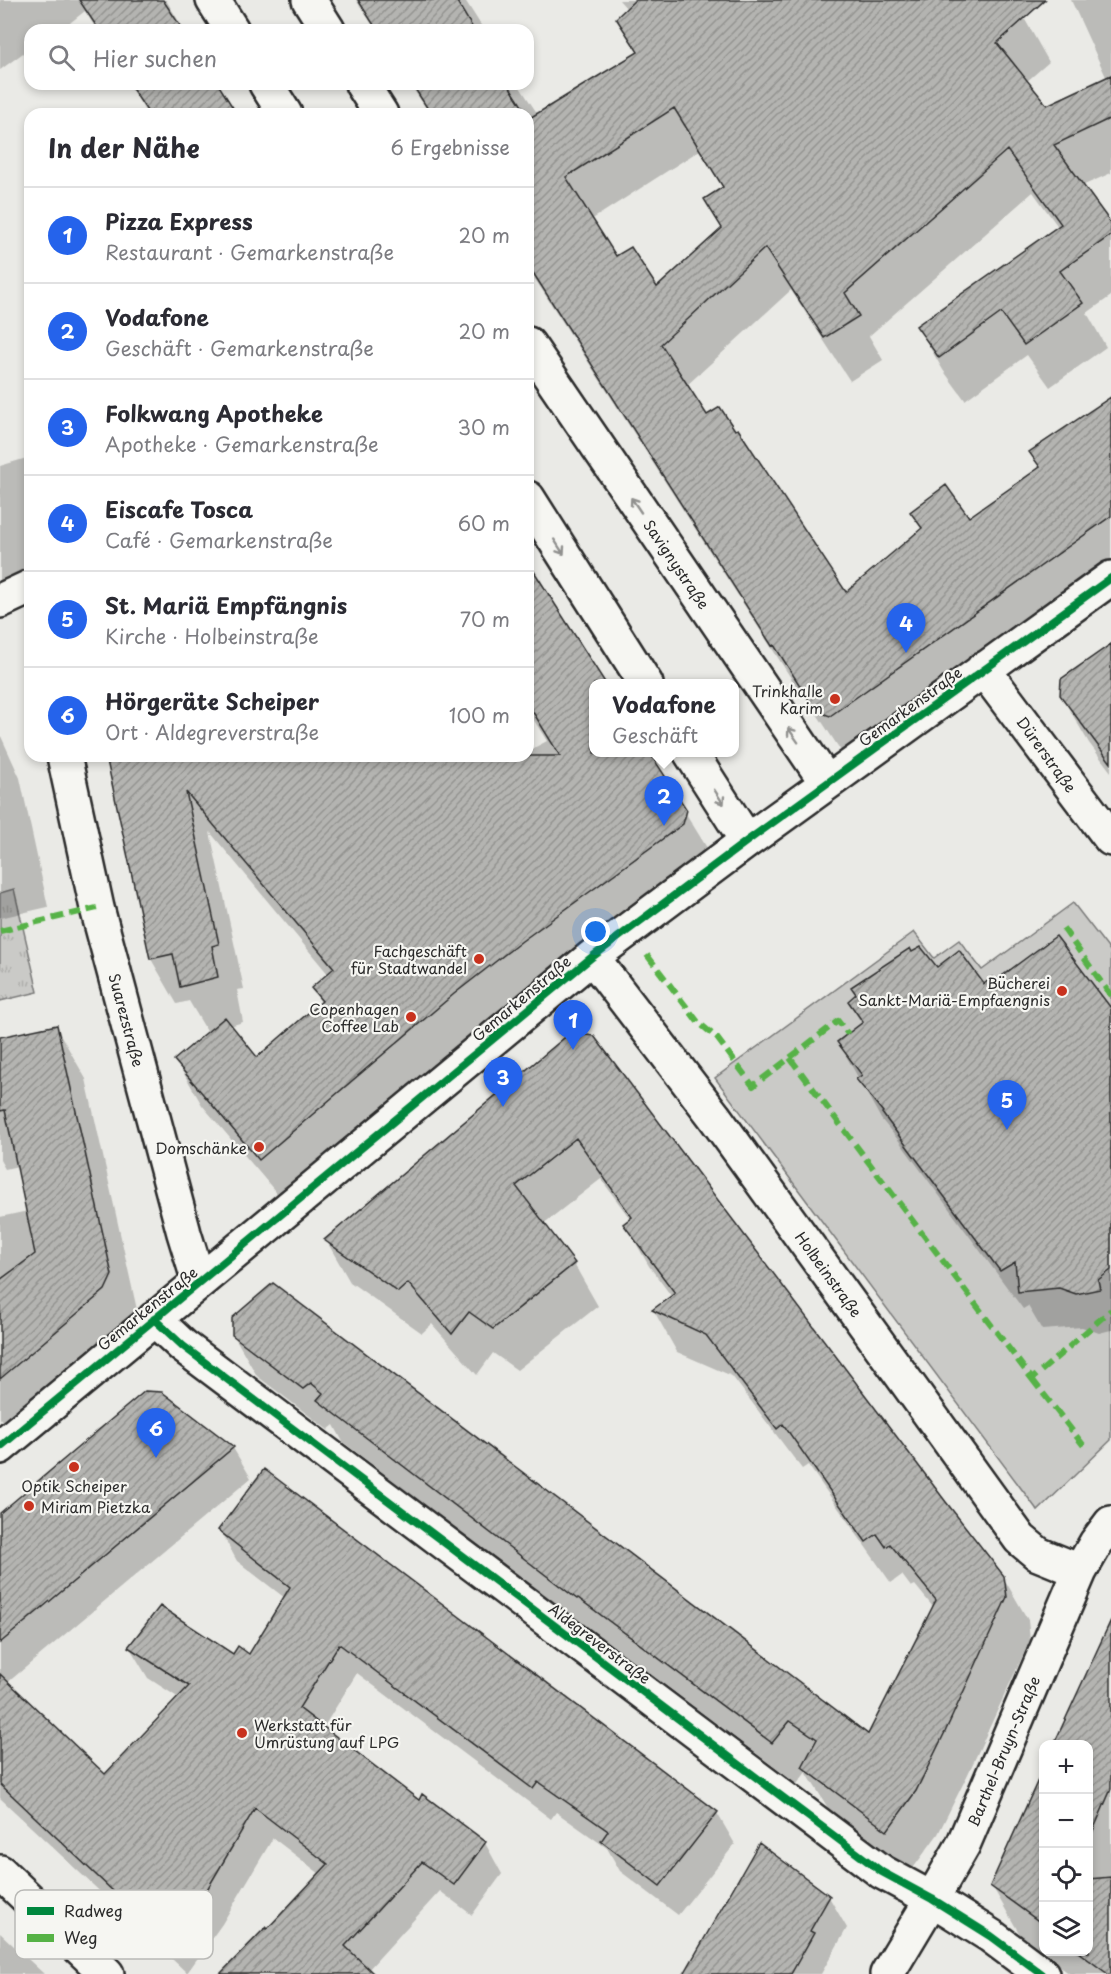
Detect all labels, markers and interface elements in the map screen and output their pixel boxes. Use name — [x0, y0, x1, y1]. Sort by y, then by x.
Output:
search box — [24, 24, 534, 90]
icon: search — [45, 41, 78, 74]
text: Hier suchen — [93, 41, 217, 74]
text: In der Nähe — [48, 128, 200, 167]
text: 6 Ergebnisse — [390, 132, 510, 162]
text: Pizza Express — [105, 204, 253, 237]
text: 1 — [63, 220, 72, 250]
text: 20 m — [458, 220, 510, 250]
text: Restaurant · Gemarkenstraße — [105, 237, 394, 267]
text: Vodafone — [105, 300, 209, 333]
text: 2 — [60, 316, 75, 346]
text: 20 m — [458, 316, 510, 346]
text: Geschäft · Gemarkenstraße — [105, 333, 374, 363]
text: Folkwang Apotheke — [105, 396, 323, 429]
text: 3 — [61, 412, 74, 442]
text: 30 m — [457, 412, 510, 442]
text: Apotheke · Gemarkenstraße — [105, 429, 379, 459]
text: Eiscafe Tosca — [105, 492, 253, 525]
one-way arrow — [630, 497, 642, 513]
text: 4 — [61, 508, 74, 538]
text: 60 m — [458, 508, 510, 538]
street label: Savignystraße — [638, 515, 716, 613]
text: Café · Gemarkenstraße — [105, 525, 333, 555]
one-way arrow — [554, 538, 566, 555]
text: St. Mariä Empfängnis — [105, 588, 347, 621]
text: 5 — [61, 604, 74, 634]
text: 70 m — [460, 604, 510, 634]
pin: 4 — [886, 604, 926, 653]
text: Kirche · Holbeinstraße — [105, 621, 319, 651]
street label: Gemarkenstraße — [854, 661, 967, 751]
popup — [589, 679, 739, 757]
place label: Trinkhalle Karim — [752, 679, 823, 719]
text: Hörgeräte Scheiper — [105, 684, 319, 717]
text: Vodafone — [612, 687, 716, 720]
marker: Trinkhalle Karim — [828, 692, 842, 706]
text: 6 — [60, 700, 75, 730]
text: 100 m — [449, 700, 510, 730]
street label: Dürerstraße — [1011, 711, 1083, 797]
text: Ort · Aldegreverstraße — [105, 717, 319, 747]
text: Geschäft — [612, 720, 698, 750]
one-way arrow — [787, 728, 799, 744]
pin: 2 — [644, 776, 684, 826]
one-way arrow — [713, 788, 725, 805]
your location — [581, 917, 610, 946]
place label: Fachgeschäft für Stadtwandel — [351, 939, 467, 979]
street label: Gemarkenstraße — [467, 950, 575, 1046]
marker: Fachgeschäft für Stadtwandel — [472, 952, 486, 966]
street label: Suarezstraße — [103, 971, 151, 1069]
place label: Bücherei Sankt-Mariä-Empfaengnis — [858, 971, 1050, 1011]
marker: Bücherei Sankt-Mariä-Empfaengnis — [1055, 984, 1069, 998]
place label: Copenhagen Coffee Lab — [309, 997, 399, 1037]
pin: 1 — [554, 1000, 592, 1050]
marker: Copenhagen Coffee Lab — [404, 1010, 418, 1024]
pin: 3 — [484, 1058, 522, 1107]
pin: 5 — [988, 1080, 1026, 1130]
place label: Domschänke — [155, 1136, 247, 1159]
marker: Domschänke — [252, 1140, 266, 1154]
street label: Holbeinstraße — [790, 1226, 868, 1322]
street label: Gemarkenstraße — [92, 1260, 202, 1356]
pin: 6 — [136, 1408, 176, 1458]
marker: Optik Scheiper — [67, 1460, 81, 1474]
place label: Optik Scheiper — [21, 1474, 127, 1497]
place label: Miriam Pietzka — [41, 1495, 151, 1518]
marker: Miriam Pietzka — [22, 1499, 36, 1513]
street label: Aldegreverstraße — [544, 1597, 656, 1689]
street label: Barthel-Bruyn-Straße — [961, 1672, 1045, 1830]
place label: Werkstatt für Umrüstung auf LPG — [254, 1713, 399, 1753]
marker: Werkstatt für Umrüstung auf LPG — [235, 1726, 249, 1740]
map controls — [1039, 1740, 1093, 1956]
button: + — [1039, 1740, 1093, 1794]
button: − — [1039, 1794, 1093, 1848]
button: locate — [1039, 1848, 1093, 1902]
legend — [15, 1890, 213, 1959]
text: Radweg — [64, 1898, 123, 1922]
button: layers — [1039, 1902, 1093, 1956]
text: Weg — [64, 1925, 97, 1949]

